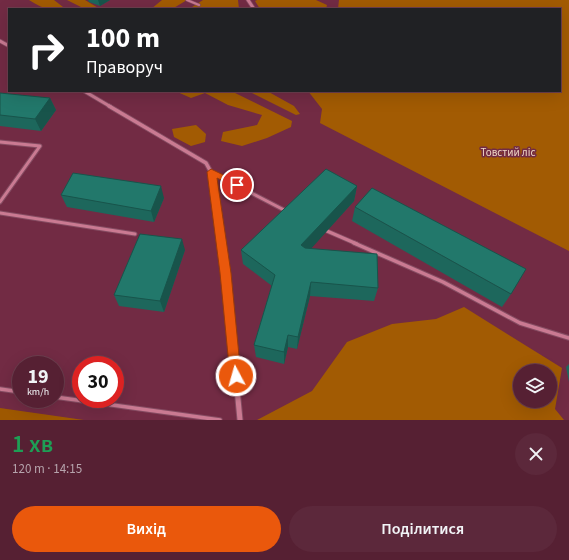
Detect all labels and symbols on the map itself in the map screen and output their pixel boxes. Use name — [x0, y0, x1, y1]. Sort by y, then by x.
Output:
park label: Товстий ліс — [481, 145, 535, 160]
pin — [220, 168, 254, 202]
position arrow — [215, 355, 257, 397]
speed limit sign: 30 — [72, 356, 124, 408]

